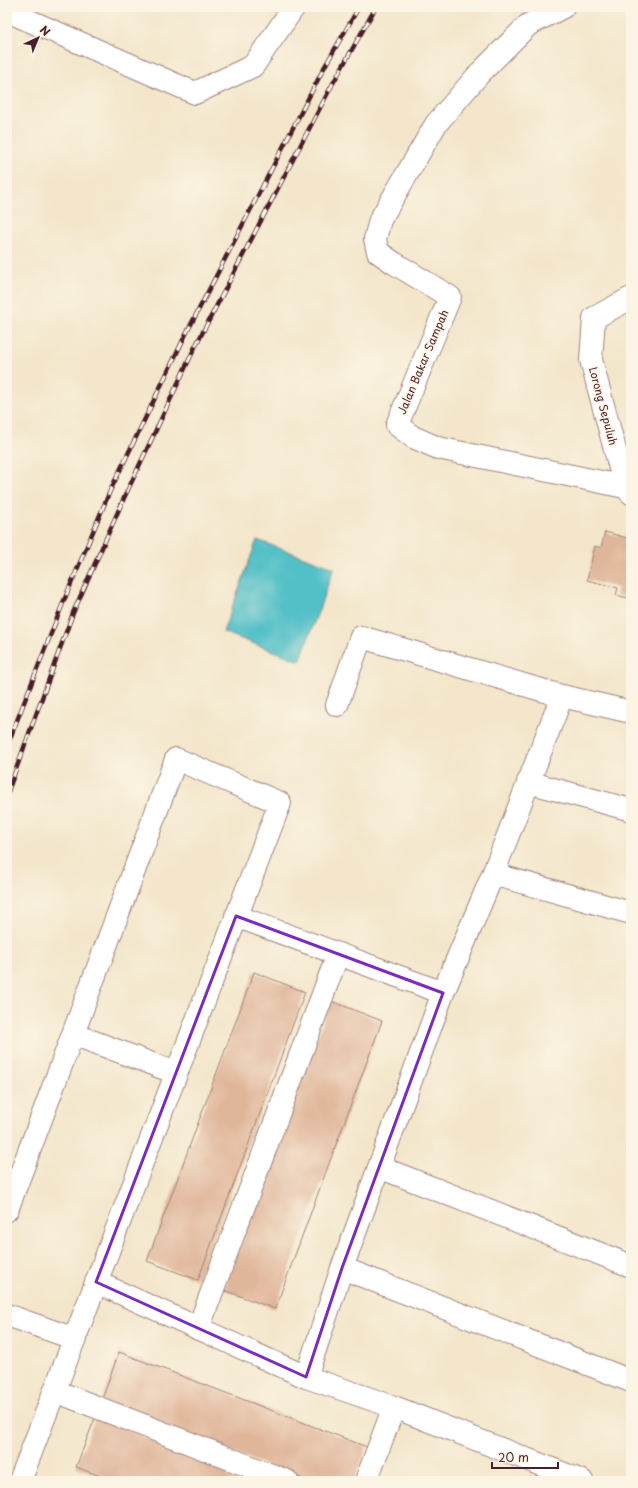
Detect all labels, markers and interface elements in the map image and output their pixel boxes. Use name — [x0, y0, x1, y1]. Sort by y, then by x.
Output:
north arrow — [18, 18, 58, 58]
text: N — [36, 21, 55, 40]
street label: Jalan Bakar Sampah — [393, 307, 452, 417]
street label: Lorong Sepuluh — [585, 365, 622, 447]
scale bar — [492, 1444, 558, 1470]
text: 20 m — [498, 1448, 529, 1466]

